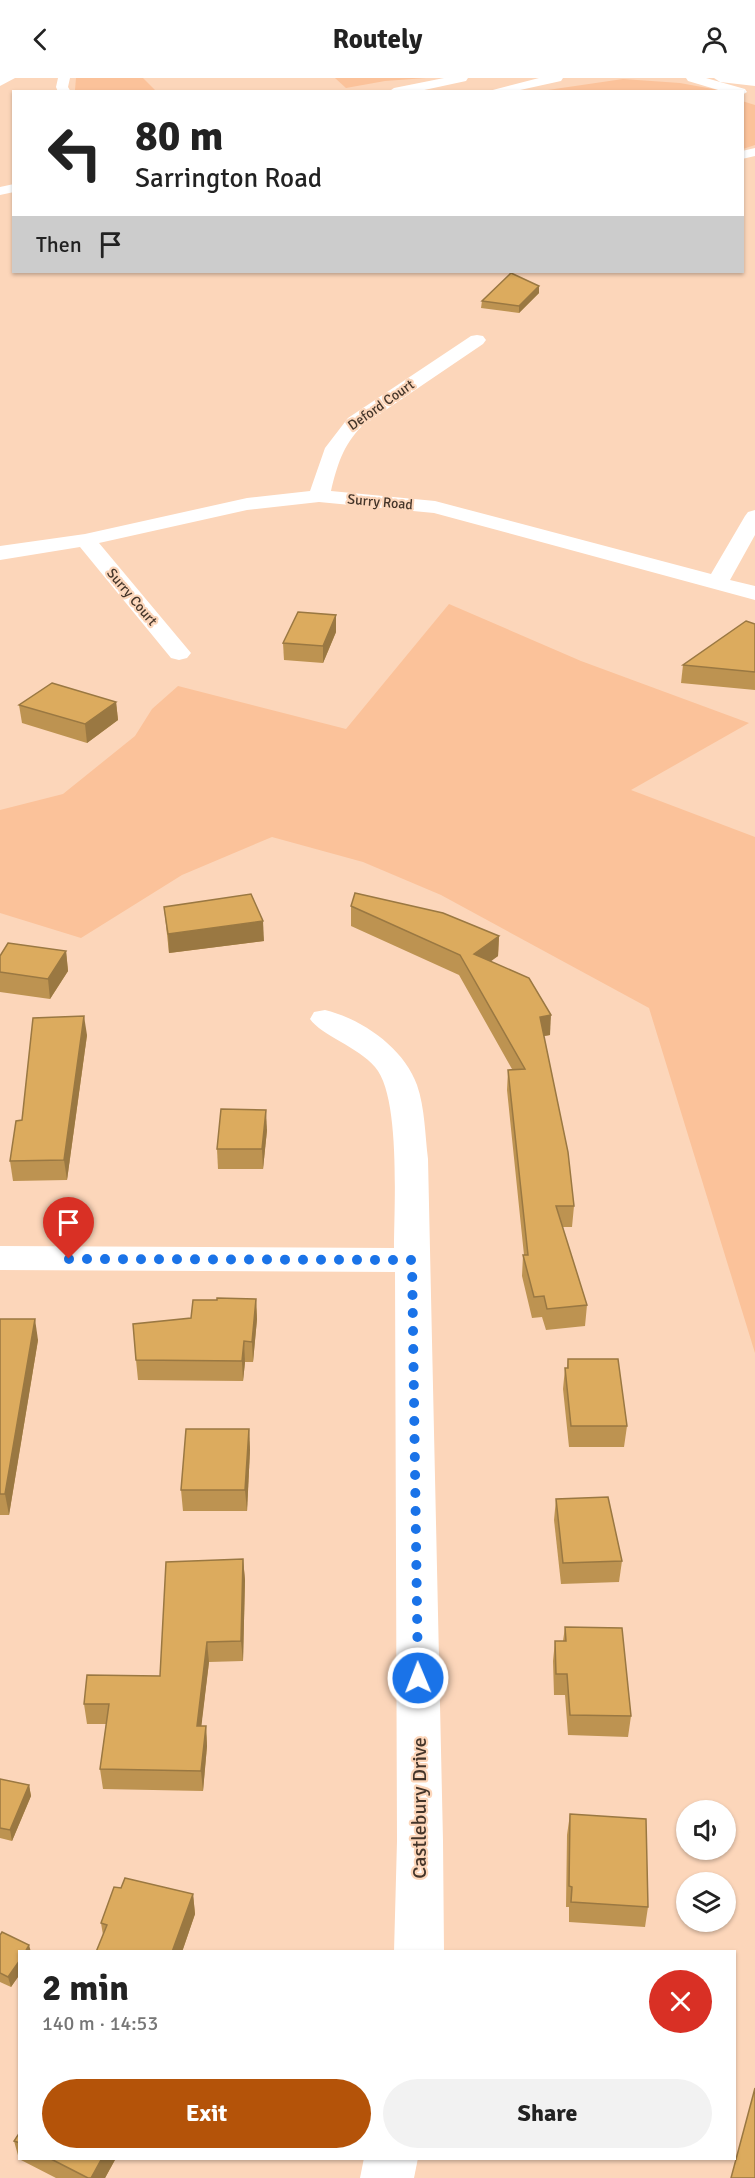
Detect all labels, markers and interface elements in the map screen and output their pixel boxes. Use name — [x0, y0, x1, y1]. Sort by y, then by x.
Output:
icon: back — [24, 23, 57, 56]
text: Routely — [333, 23, 422, 56]
icon: person — [698, 23, 731, 56]
text: 80 m — [135, 111, 224, 162]
icon: left — [36, 114, 114, 192]
text: Sarrington Road — [135, 162, 322, 195]
icon: arrive — [94, 228, 127, 261]
text: Then — [36, 231, 82, 258]
street label: Deford Court — [345, 376, 418, 434]
street label: Surry Road — [347, 491, 413, 513]
street label: Surry Court — [103, 565, 161, 629]
pin — [43, 1197, 94, 1259]
icon: arrive — [52, 1206, 85, 1239]
position arrow — [386, 1646, 450, 1710]
street label: Castlebury Drive — [407, 1737, 432, 1879]
map controls — [676, 1800, 736, 1932]
button: sound — [676, 1800, 736, 1860]
button: layers — [676, 1872, 736, 1932]
text: 2 min — [42, 1966, 129, 2011]
button: close — [649, 1970, 712, 2033]
text: 140 m · 14:53 — [42, 2011, 158, 2036]
button: Exit — [42, 2079, 371, 2148]
button: Share — [383, 2079, 712, 2148]

